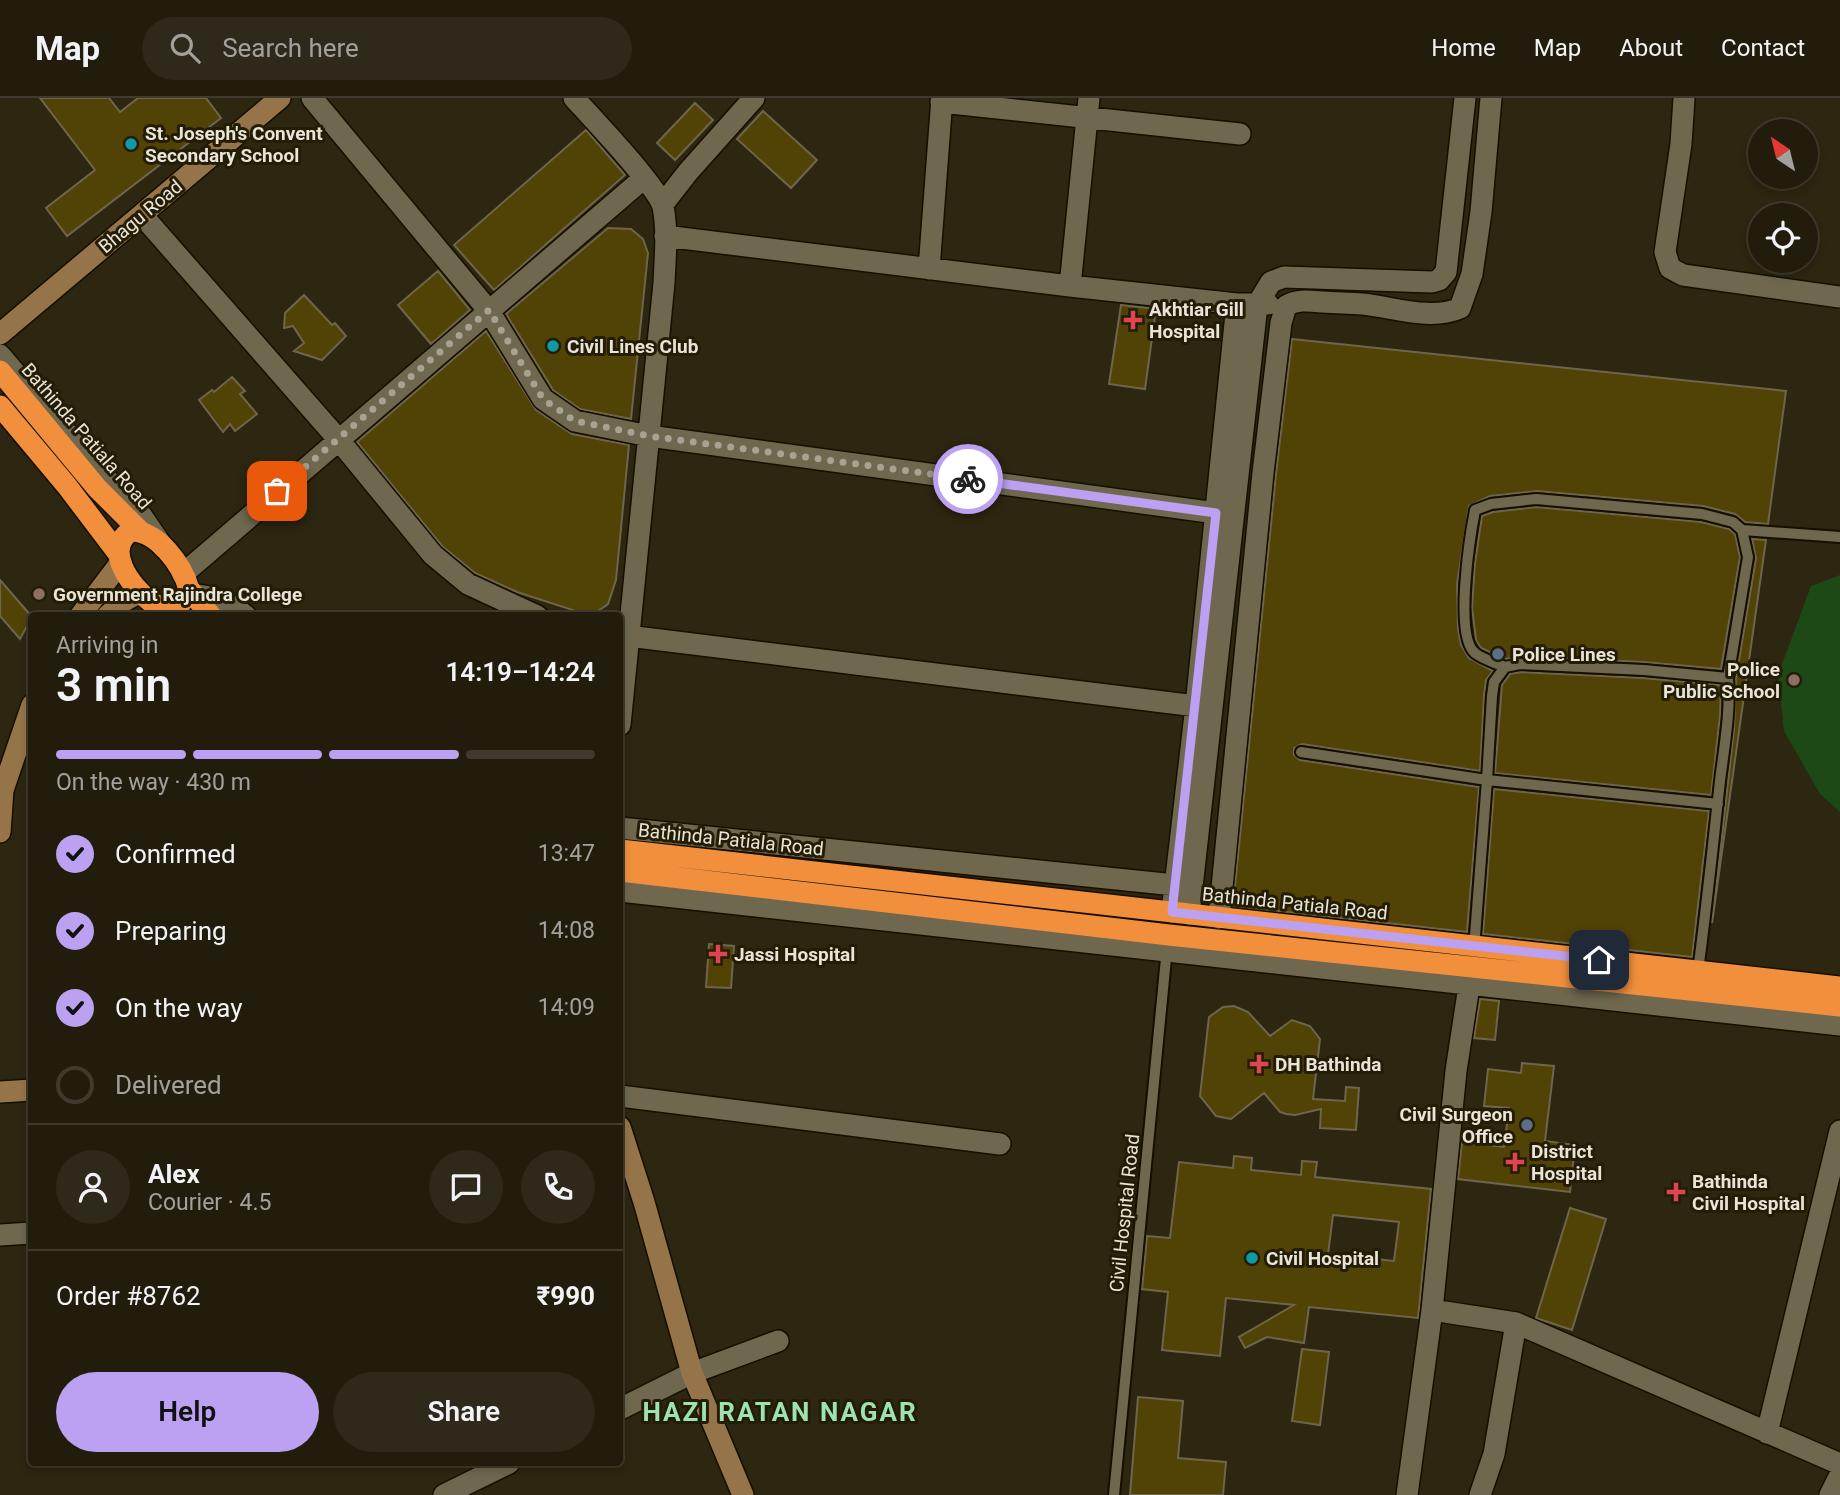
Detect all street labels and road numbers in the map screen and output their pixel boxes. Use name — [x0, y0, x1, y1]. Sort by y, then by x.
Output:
street label: Bhagu Road — [94, 175, 187, 258]
street label: Bathinda Patiala Road — [17, 358, 156, 514]
street label: Bathinda Patiala Road — [637, 818, 825, 861]
street label: Bathinda Patiala Road — [1201, 882, 1389, 925]
street label: Civil Hospital Road — [1105, 1133, 1144, 1293]

